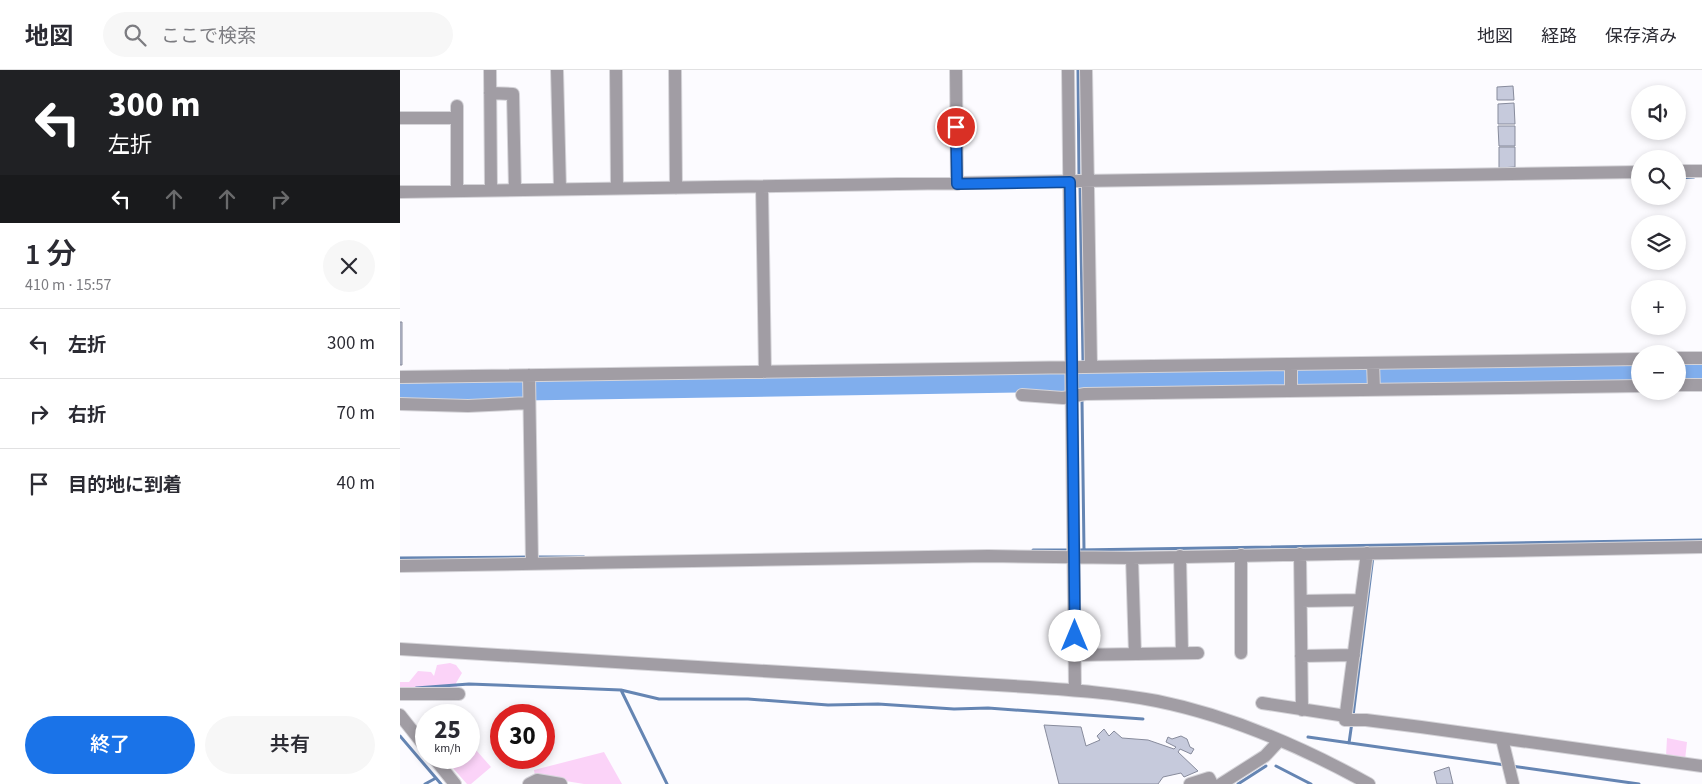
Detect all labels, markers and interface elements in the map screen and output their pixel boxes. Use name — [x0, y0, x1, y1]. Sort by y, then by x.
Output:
search box — [103, 12, 453, 57]
text: 地図 — [25, 19, 73, 54]
icon: search — [121, 21, 149, 49]
text: ここで検索 — [161, 23, 256, 50]
text: 地図 — [1477, 24, 1513, 49]
text: 経路 — [1541, 24, 1577, 49]
text: 保存済み — [1605, 24, 1677, 49]
text: 300 m — [108, 80, 200, 130]
map controls — [1631, 85, 1686, 400]
button: sound — [1631, 85, 1686, 140]
icon: left — [25, 90, 90, 155]
pin — [935, 106, 977, 148]
icon: arrive — [942, 113, 970, 141]
text: 左折 — [108, 129, 152, 161]
button: search — [1631, 150, 1686, 205]
icon: left — [107, 185, 135, 213]
icon: ahead — [160, 185, 188, 213]
icon: ahead — [213, 185, 241, 213]
icon: right — [266, 185, 294, 213]
button: layers — [1631, 215, 1686, 270]
text: 1 分 — [25, 233, 76, 276]
button: close — [323, 240, 375, 292]
text: 410 m · 15:57 — [25, 274, 112, 296]
button: + — [1631, 280, 1686, 335]
icon: left — [25, 330, 53, 358]
text: 300 m — [327, 330, 375, 357]
text: 左折 — [68, 332, 106, 359]
button: − — [1631, 345, 1686, 400]
icon: right — [25, 400, 53, 428]
text: 70 m — [337, 400, 375, 427]
text: 右折 — [68, 402, 106, 429]
icon: arrive — [25, 470, 53, 498]
text: 40 m — [337, 470, 375, 497]
text: 目的地に到着 — [68, 472, 182, 499]
position arrow — [1048, 609, 1100, 661]
speed limit sign: 30 — [490, 704, 555, 769]
text: 25 — [434, 712, 461, 748]
button: 終了 — [25, 716, 195, 774]
button: 共有 — [205, 716, 375, 774]
text: km/h — [434, 740, 461, 757]

